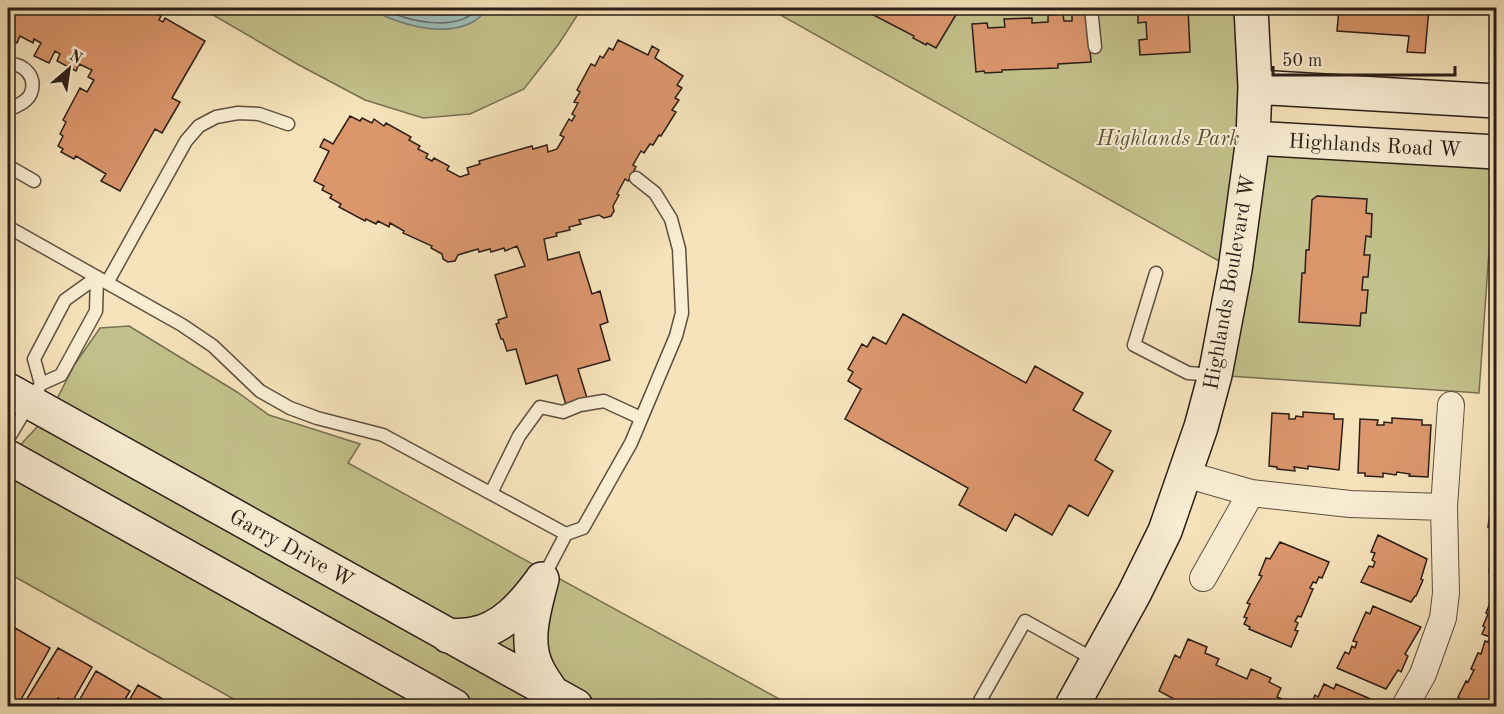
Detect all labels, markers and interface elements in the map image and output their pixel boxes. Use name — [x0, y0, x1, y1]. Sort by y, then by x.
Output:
north arrow — [39, 39, 99, 99]
scale bar — [1273, 39, 1454, 77]
text: N — [66, 48, 85, 68]
text: 50 m — [1282, 52, 1322, 70]
park label: Highlands Park — [1095, 129, 1240, 150]
street label: Highlands Road W — [1288, 131, 1462, 162]
street label: Highlands Boulevard W — [1201, 173, 1260, 392]
street label: Garry Drive W — [226, 507, 357, 592]

